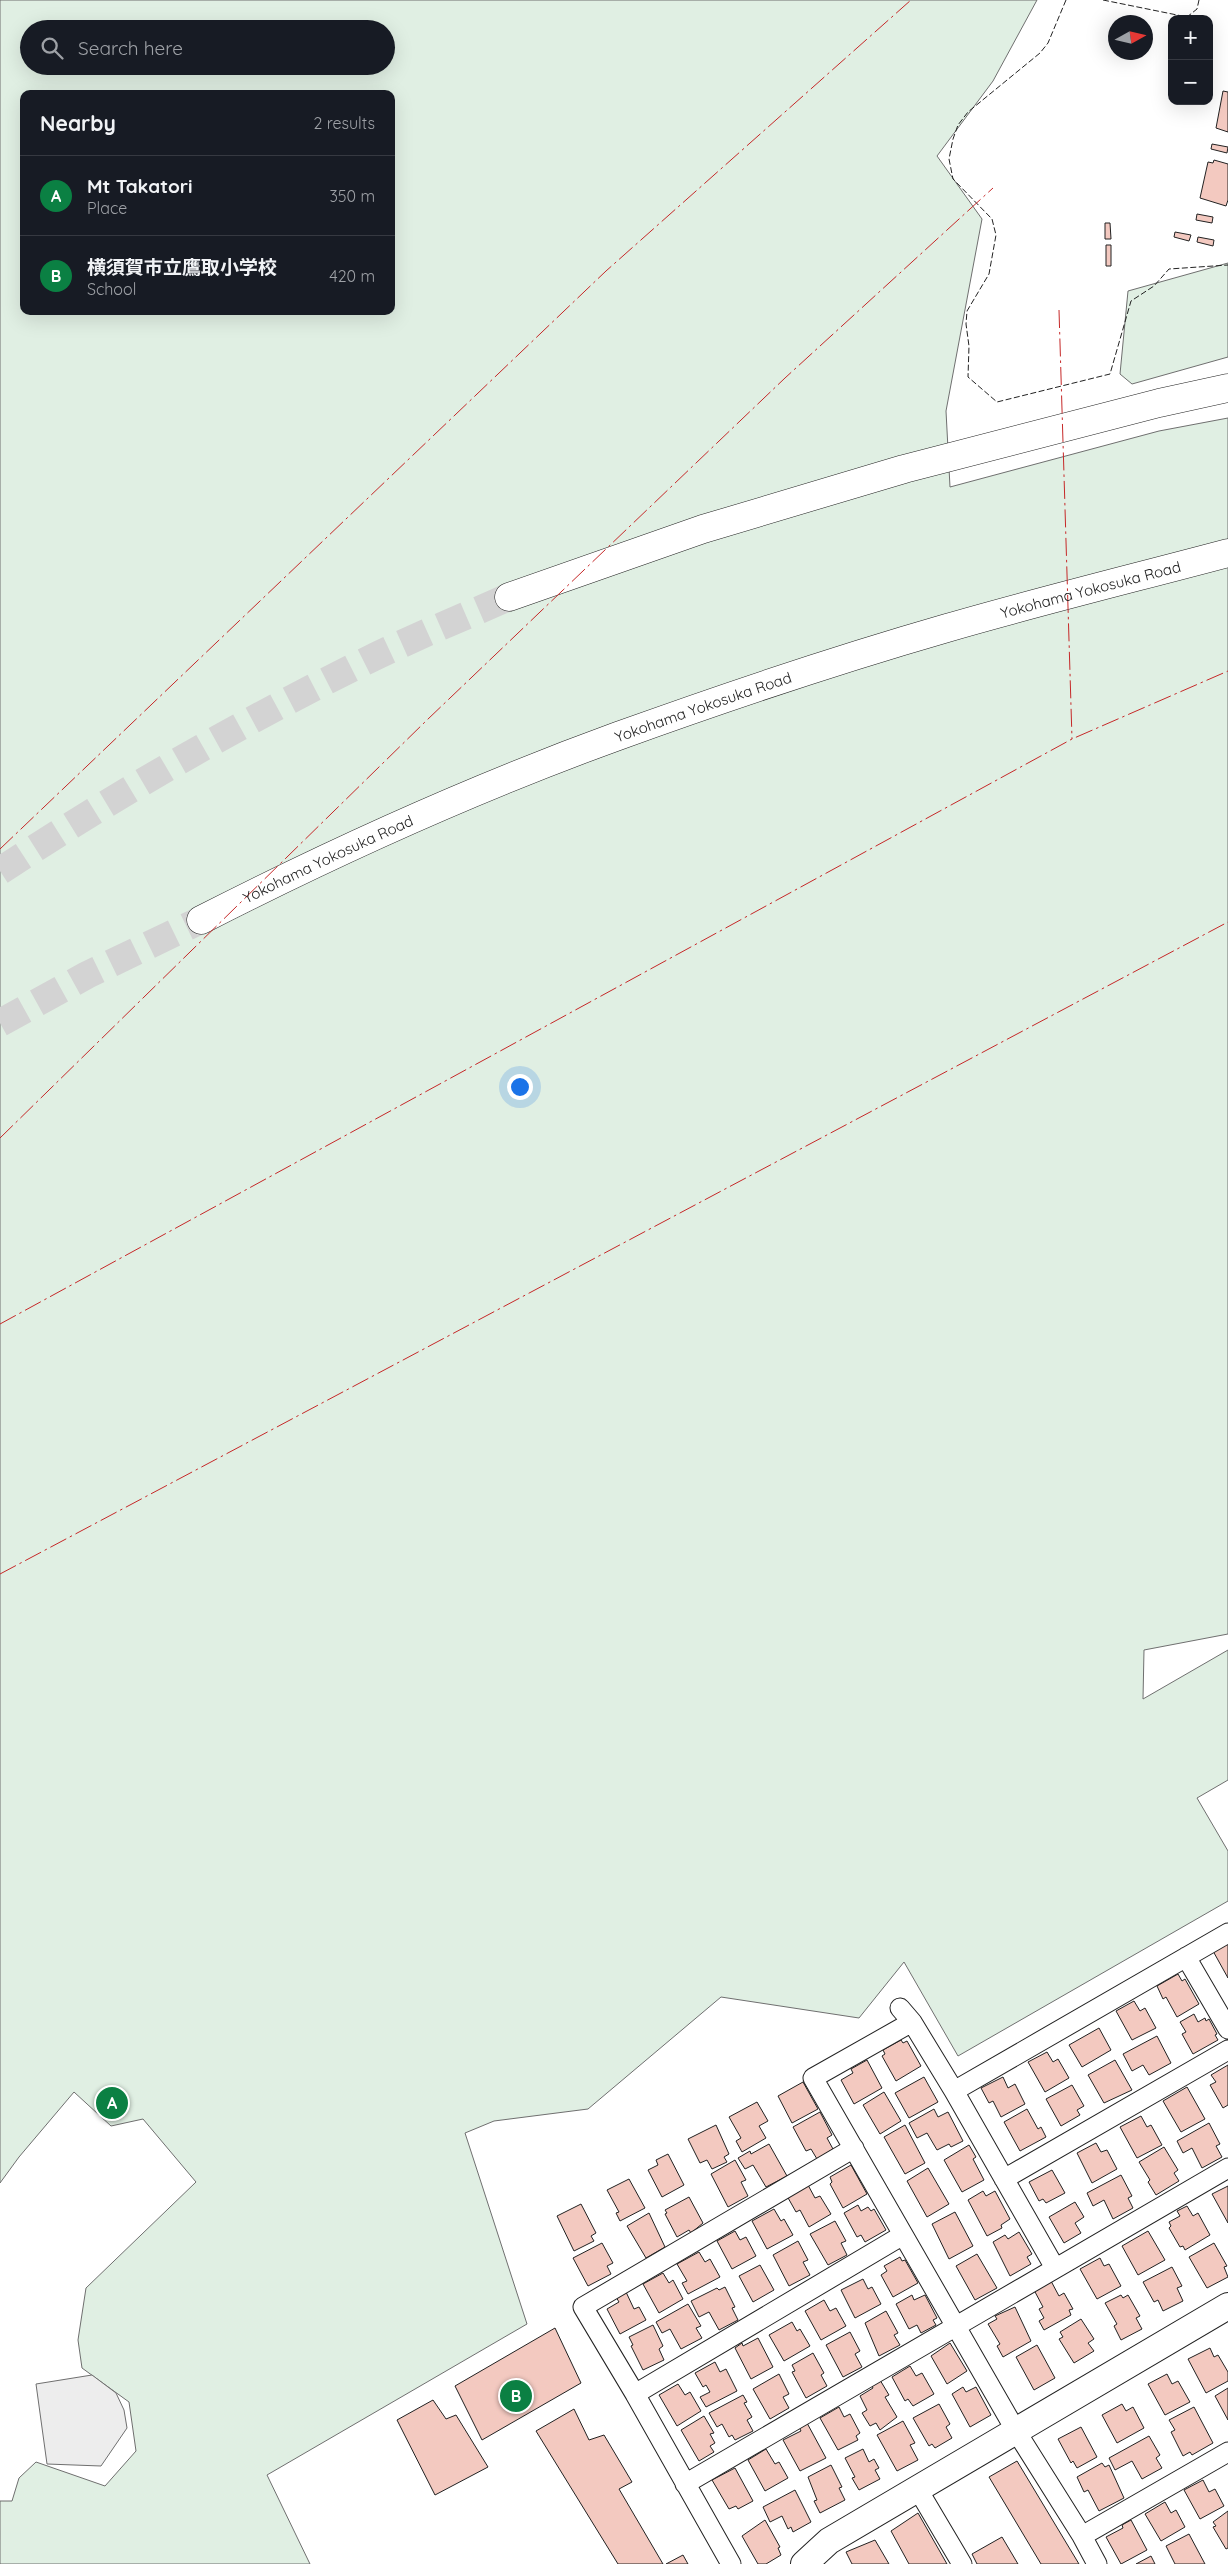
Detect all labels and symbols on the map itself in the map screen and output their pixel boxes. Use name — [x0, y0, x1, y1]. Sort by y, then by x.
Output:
north arrow — [1108, 15, 1153, 60]
street label: Yokohama Yokosuka Road — [998, 556, 1183, 622]
street label: Yokohama Yokosuka Road — [612, 667, 794, 746]
street label: Yokohama Yokosuka Road — [240, 811, 416, 907]
your location — [507, 1074, 533, 1100]
pin: A — [96, 2084, 128, 2122]
pin: B — [500, 2377, 532, 2415]

